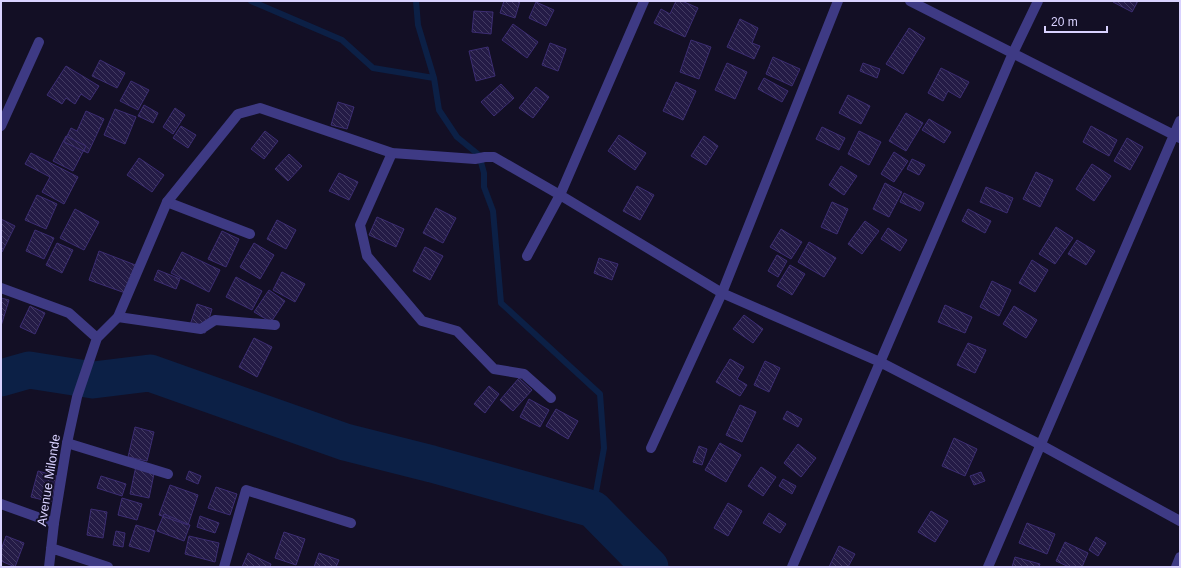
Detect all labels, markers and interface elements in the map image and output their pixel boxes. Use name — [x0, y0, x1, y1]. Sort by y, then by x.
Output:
scale bar — [1045, 8, 1107, 34]
text: 20 m — [1051, 15, 1078, 29]
street label: Avenue Milonde — [34, 433, 63, 527]

